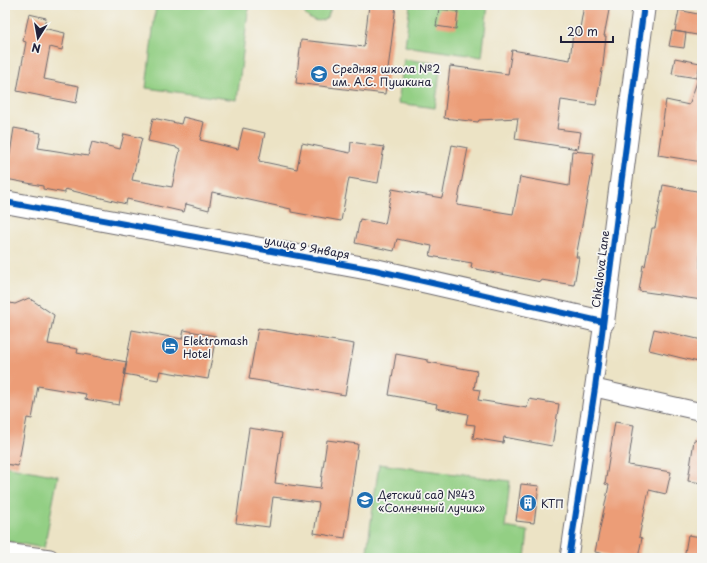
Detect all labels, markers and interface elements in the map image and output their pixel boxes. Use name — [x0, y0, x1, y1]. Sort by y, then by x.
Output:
north arrow — [18, 18, 58, 58]
scale bar — [561, 18, 613, 44]
text: 20 m — [567, 22, 598, 40]
text: N — [30, 39, 42, 57]
place label: Средняя школа №2 им. А.С. Пушкина — [332, 60, 440, 90]
school or university icon: Средняя школа №2 им. А.С. Пушкина — [309, 64, 329, 84]
street label: Chkalova Lane — [587, 229, 613, 309]
street label: улица 9 Января — [263, 231, 351, 263]
place label: Elektromash Hotel — [183, 332, 248, 362]
hotel icon: Elektromash Hotel — [160, 336, 180, 356]
place label: Детский сад №43 «Солнечный лучик» — [377, 486, 485, 516]
school or university icon: Детский сад №43 «Солнечный лучик» — [355, 490, 375, 510]
building icon: КТП — [518, 493, 538, 513]
place label: КТП — [541, 495, 564, 512]

